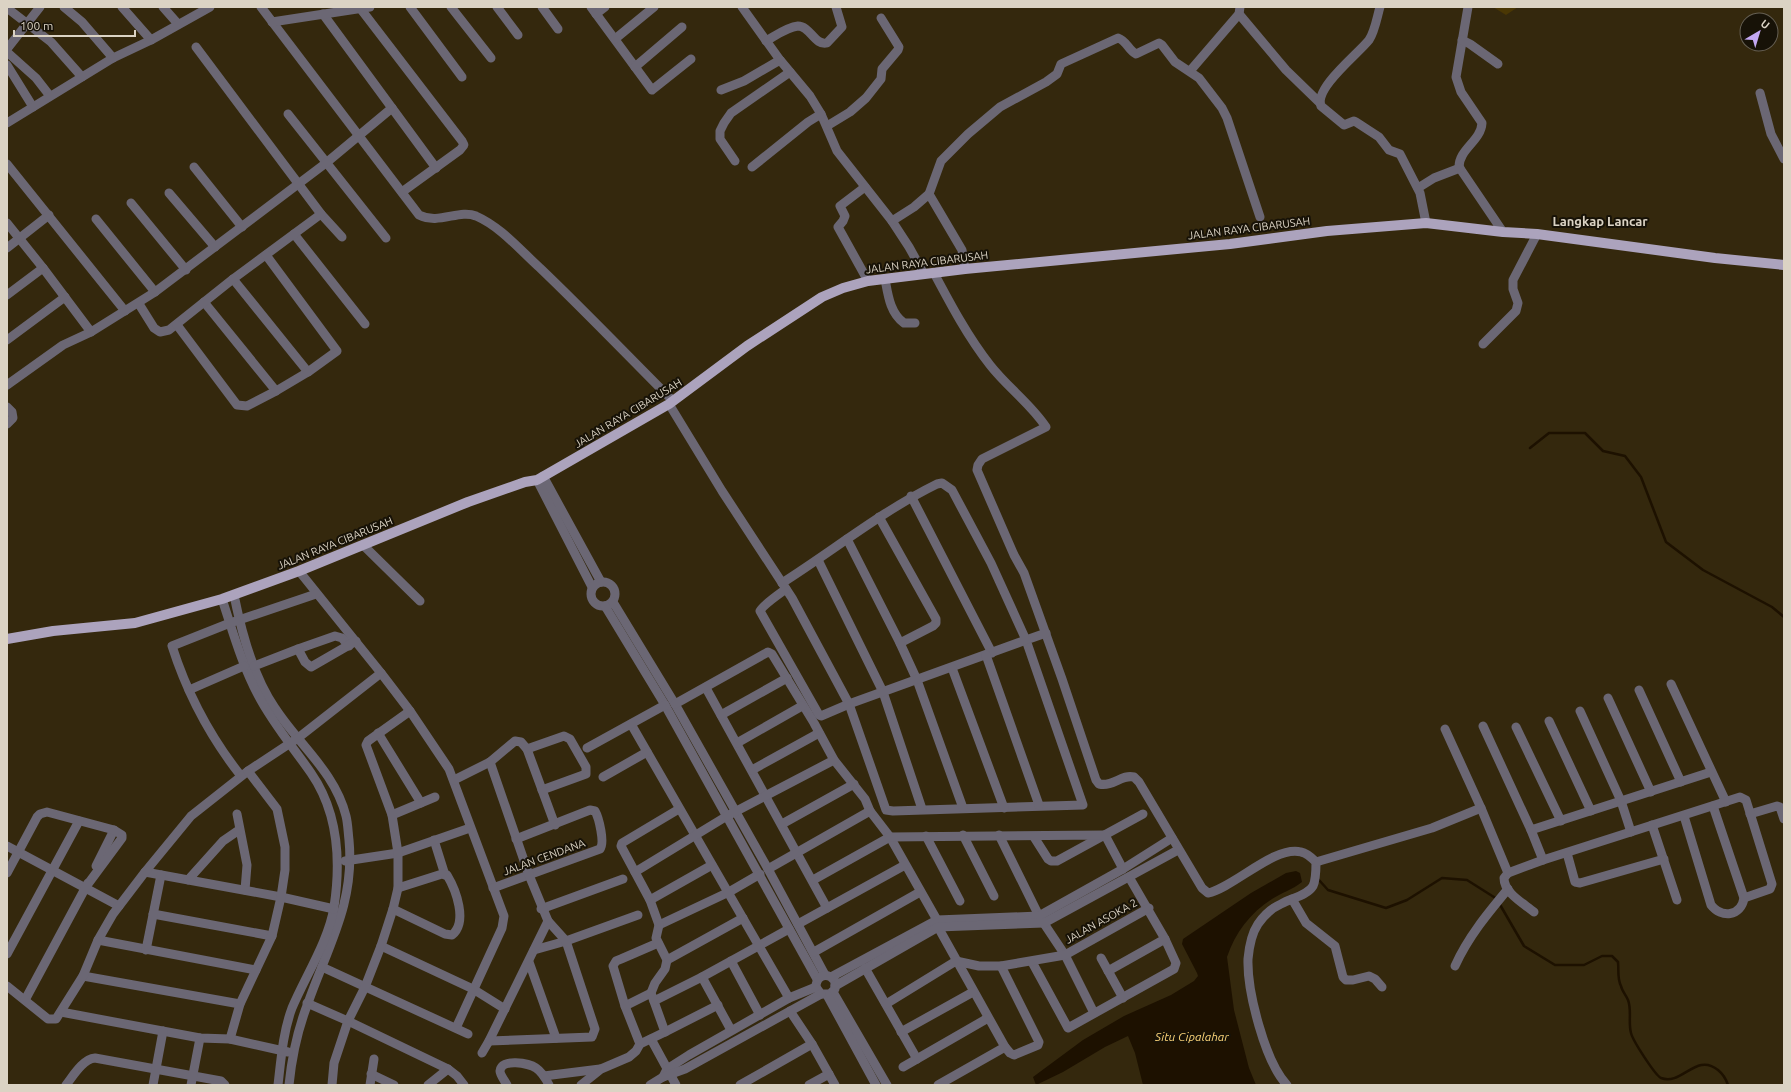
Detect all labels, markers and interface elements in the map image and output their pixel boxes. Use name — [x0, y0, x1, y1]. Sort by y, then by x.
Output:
scale bar — [14, 12, 135, 38]
north arrow — [1739, 12, 1779, 52]
text: U — [1758, 17, 1772, 31]
text: 100 m — [20, 19, 53, 32]
district label: Langkap Lancar — [1552, 214, 1648, 228]
street label: JALAN RAYA CIBARUSAH — [1187, 215, 1311, 241]
street label: JALAN RAYA CIBARUSAH — [865, 249, 989, 275]
street label: JALAN RAYA CIBARUSAH — [572, 376, 684, 450]
street label: JALAN RAYA CIBARUSAH — [276, 514, 394, 572]
street label: JALAN CENDANA — [501, 836, 588, 877]
street label: JALAN ASOKA 2 — [1063, 896, 1139, 946]
water label: Situ Cipalahar — [1154, 1030, 1229, 1043]

